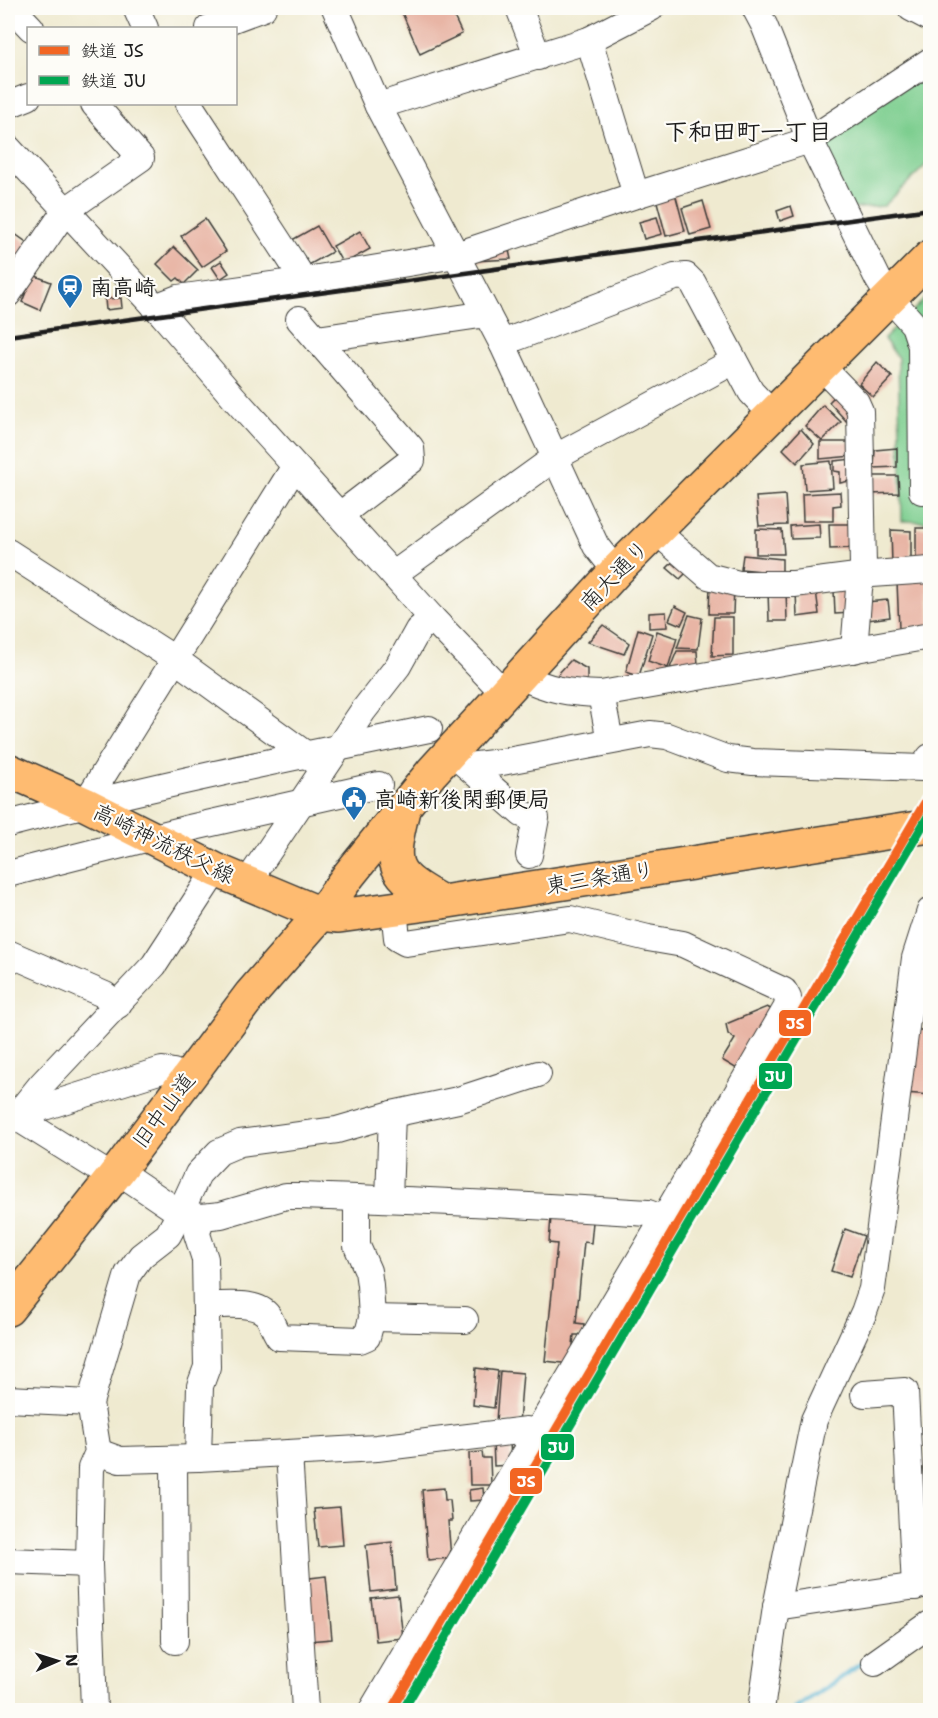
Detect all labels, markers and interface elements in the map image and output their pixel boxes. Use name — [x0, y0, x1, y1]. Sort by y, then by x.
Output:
legend — [27, 27, 237, 105]
text: 鉄道 JS — [81, 39, 144, 63]
text: 鉄道 JU — [81, 69, 146, 93]
district label: 下和田町一丁目 — [664, 116, 832, 148]
station icon: 南高崎 — [55, 272, 85, 310]
place label: 南高崎 — [90, 273, 156, 302]
street label: 南大通り — [573, 534, 655, 617]
public building icon: 高崎新後閑郵便局 — [339, 784, 369, 822]
place label: 高崎新後閑郵便局 — [374, 785, 550, 814]
street label: 高崎神流秩父線 — [88, 797, 239, 890]
street label: 東三条通り — [543, 855, 657, 900]
line badge: JS — [778, 1009, 812, 1037]
text: JS — [785, 1013, 805, 1034]
line badge: JU — [758, 1062, 793, 1090]
street label: 旧中山道 — [125, 1066, 201, 1154]
text: JU — [764, 1066, 786, 1087]
line badge: JU — [540, 1433, 575, 1461]
text: JU — [547, 1437, 569, 1458]
line badge: JS — [509, 1467, 543, 1495]
text: JS — [516, 1471, 536, 1492]
north arrow — [27, 1631, 87, 1691]
text: N — [61, 1653, 82, 1667]

